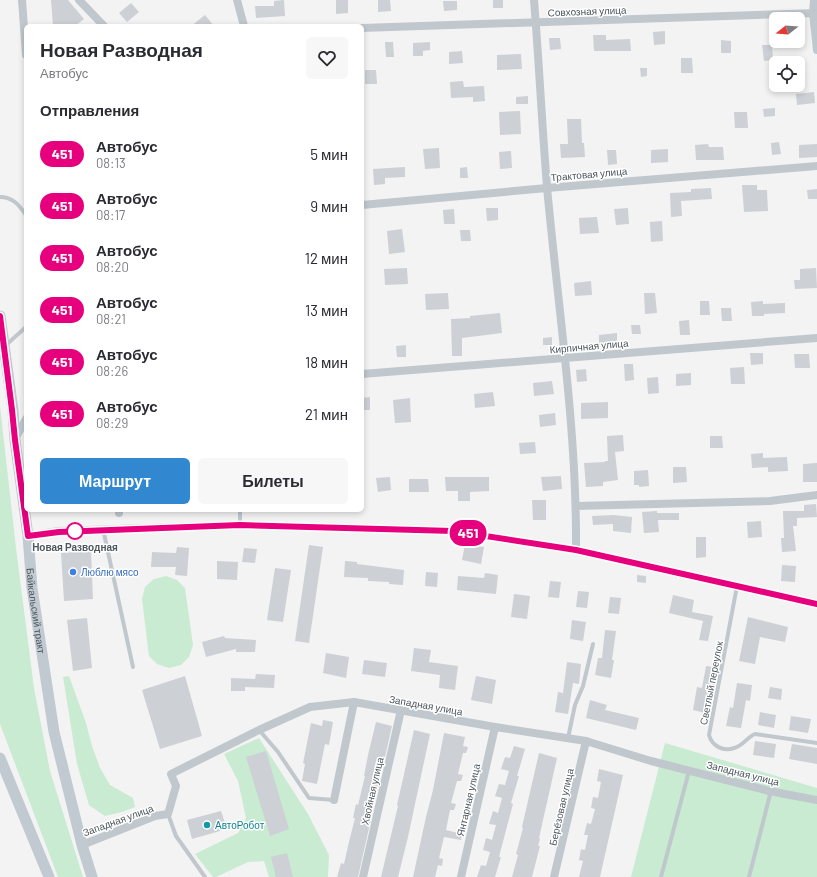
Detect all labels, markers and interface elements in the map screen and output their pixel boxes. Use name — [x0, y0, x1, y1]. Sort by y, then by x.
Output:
street label: Совхозная улица — [547, 4, 627, 18]
north arrow — [769, 12, 805, 48]
map controls — [769, 12, 805, 92]
button: heart — [306, 37, 348, 79]
text: Новая Разводная — [40, 38, 203, 61]
button: locate — [769, 56, 805, 92]
text: Автобус — [40, 65, 88, 81]
text: Отправления — [40, 101, 139, 119]
text: Автобус — [96, 137, 158, 155]
text: 451 — [52, 145, 72, 162]
text: 5 мин — [310, 145, 348, 163]
text: 08:13 — [96, 155, 126, 171]
street label: Трактовая улица — [550, 165, 628, 183]
text: Автобус — [96, 189, 158, 207]
text: 451 — [52, 197, 72, 214]
text: 9 мин — [310, 197, 348, 215]
text: 08:17 — [96, 207, 125, 223]
text: Автобус — [96, 241, 158, 259]
text: 451 — [52, 249, 72, 266]
text: 12 мин — [305, 249, 348, 267]
text: 08:20 — [96, 259, 129, 275]
text: Автобус — [96, 293, 158, 311]
text: 451 — [52, 301, 72, 318]
text: 13 мин — [305, 301, 348, 319]
text: 08:21 — [96, 311, 126, 327]
street label: Кирпичная улица — [549, 337, 629, 355]
text: Автобус — [96, 345, 158, 363]
text: 451 — [52, 353, 72, 370]
text: 18 мин — [305, 353, 348, 371]
text: 08:26 — [96, 363, 128, 379]
text: Автобус — [96, 397, 158, 415]
text: 451 — [52, 405, 72, 422]
text: 21 мин — [305, 405, 348, 423]
text: 08:29 — [96, 415, 128, 431]
button: Маршрут — [40, 458, 190, 504]
button: Билеты — [198, 458, 348, 504]
line badge: 451 — [445, 520, 491, 546]
marker: Новая Разводная — [66, 522, 84, 540]
text: 451 — [458, 524, 478, 541]
place label: Новая Разводная — [32, 541, 118, 553]
place label: Люблю мясо — [81, 566, 139, 578]
street label: Байкальский тракт — [24, 567, 48, 655]
marker: Люблю мясо — [68, 567, 78, 577]
street label: Светлый переулок — [697, 639, 725, 726]
street label: Западная улица — [388, 693, 464, 717]
street label: Хвойная улица — [358, 756, 386, 826]
street label: Западная улица — [705, 758, 781, 788]
street label: Янтарная улица — [454, 762, 482, 838]
street label: Берёзовая улица — [546, 767, 576, 847]
street label: Западная улица — [81, 801, 155, 838]
place label: АвтоРобот — [215, 819, 265, 831]
marker: АвтоРобот — [202, 820, 212, 830]

